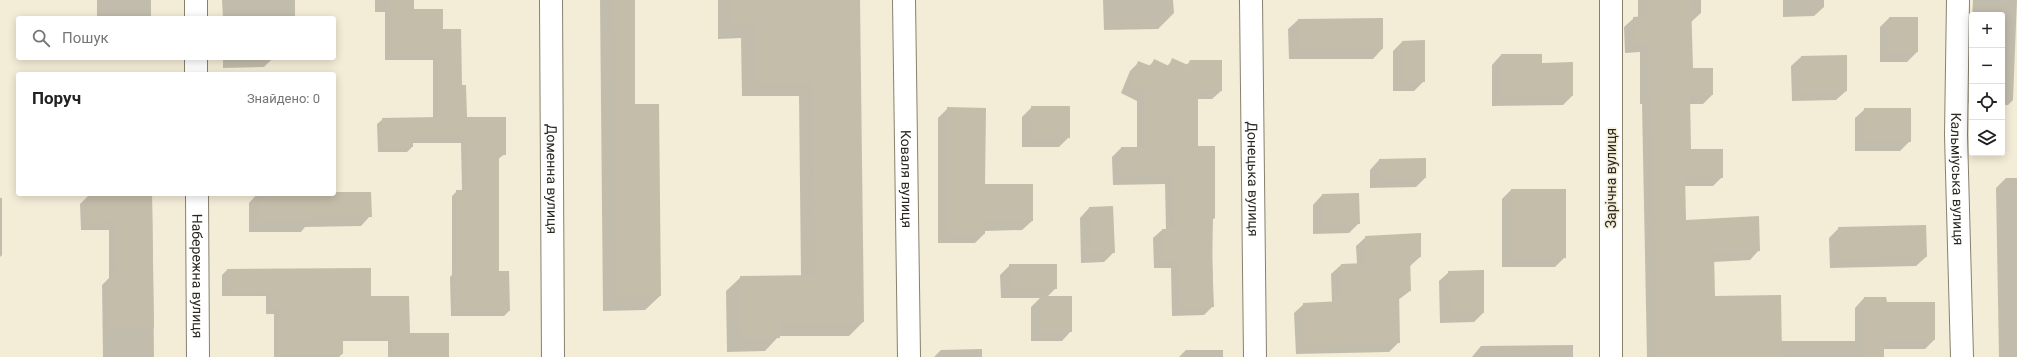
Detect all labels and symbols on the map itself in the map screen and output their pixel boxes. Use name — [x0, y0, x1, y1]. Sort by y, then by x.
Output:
street label: Кальміуська вулиця — [1948, 112, 1967, 246]
street label: Донецька вулиця — [1244, 121, 1262, 237]
street label: Доменна вулиця — [544, 124, 560, 234]
street label: Зарічна вулиця — [1603, 128, 1619, 228]
street label: Коваля вулиця — [898, 130, 915, 228]
street label: Набережна вулиця — [189, 214, 206, 338]

